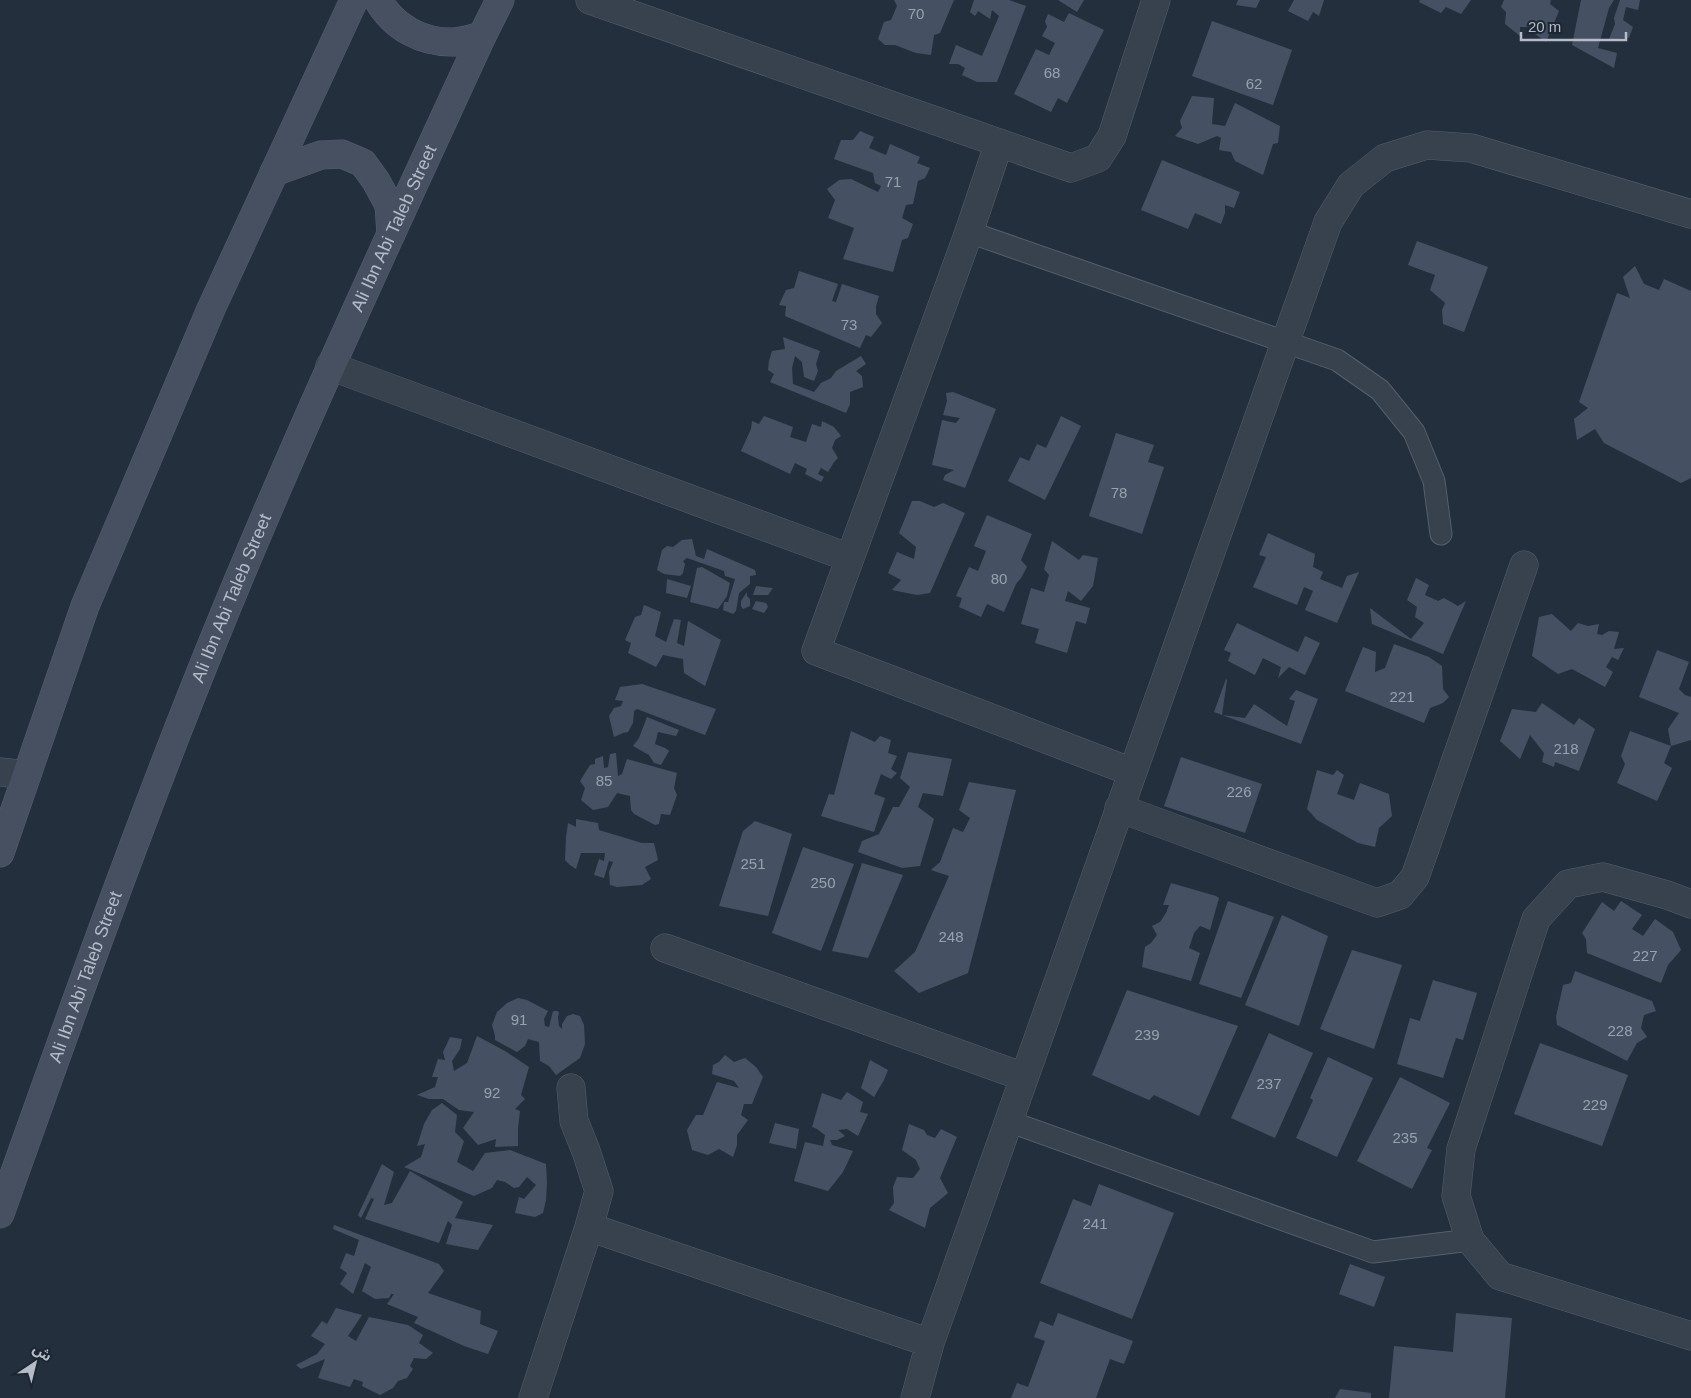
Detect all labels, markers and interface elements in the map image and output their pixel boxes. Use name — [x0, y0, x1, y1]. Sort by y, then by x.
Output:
house number: 70 — [908, 5, 924, 22]
scale bar — [1521, 10, 1626, 42]
text: 20 m — [1528, 18, 1561, 35]
house number: 68 — [1044, 64, 1060, 81]
house number: 62 — [1246, 75, 1262, 92]
street label: Ali Ibn Abi Taleb Street — [347, 142, 440, 315]
house number: 71 — [885, 173, 901, 190]
house number: 73 — [841, 316, 857, 333]
house number: 78 — [1111, 484, 1127, 501]
street label: Ali Ibn Abi Taleb Street — [188, 511, 275, 685]
house number: 80 — [991, 570, 1007, 587]
house number: 221 — [1389, 688, 1415, 705]
house number: 218 — [1553, 740, 1579, 757]
house number: 85 — [596, 772, 612, 789]
house number: 226 — [1226, 783, 1252, 800]
house number: 251 — [740, 855, 766, 872]
house number: 250 — [810, 874, 836, 891]
street label: Ali Ibn Abi Taleb Street — [45, 888, 126, 1065]
house number: 248 — [938, 928, 964, 945]
house number: 227 — [1632, 947, 1658, 964]
house number: 91 — [511, 1011, 527, 1028]
house number: 228 — [1607, 1022, 1633, 1039]
house number: 239 — [1134, 1026, 1160, 1043]
house number: 237 — [1256, 1075, 1282, 1092]
house number: 92 — [484, 1084, 500, 1101]
house number: 229 — [1582, 1096, 1608, 1113]
house number: 235 — [1392, 1129, 1418, 1146]
house number: 241 — [1082, 1215, 1108, 1232]
north arrow — [10, 1338, 60, 1388]
text: ش — [30, 1340, 55, 1364]

